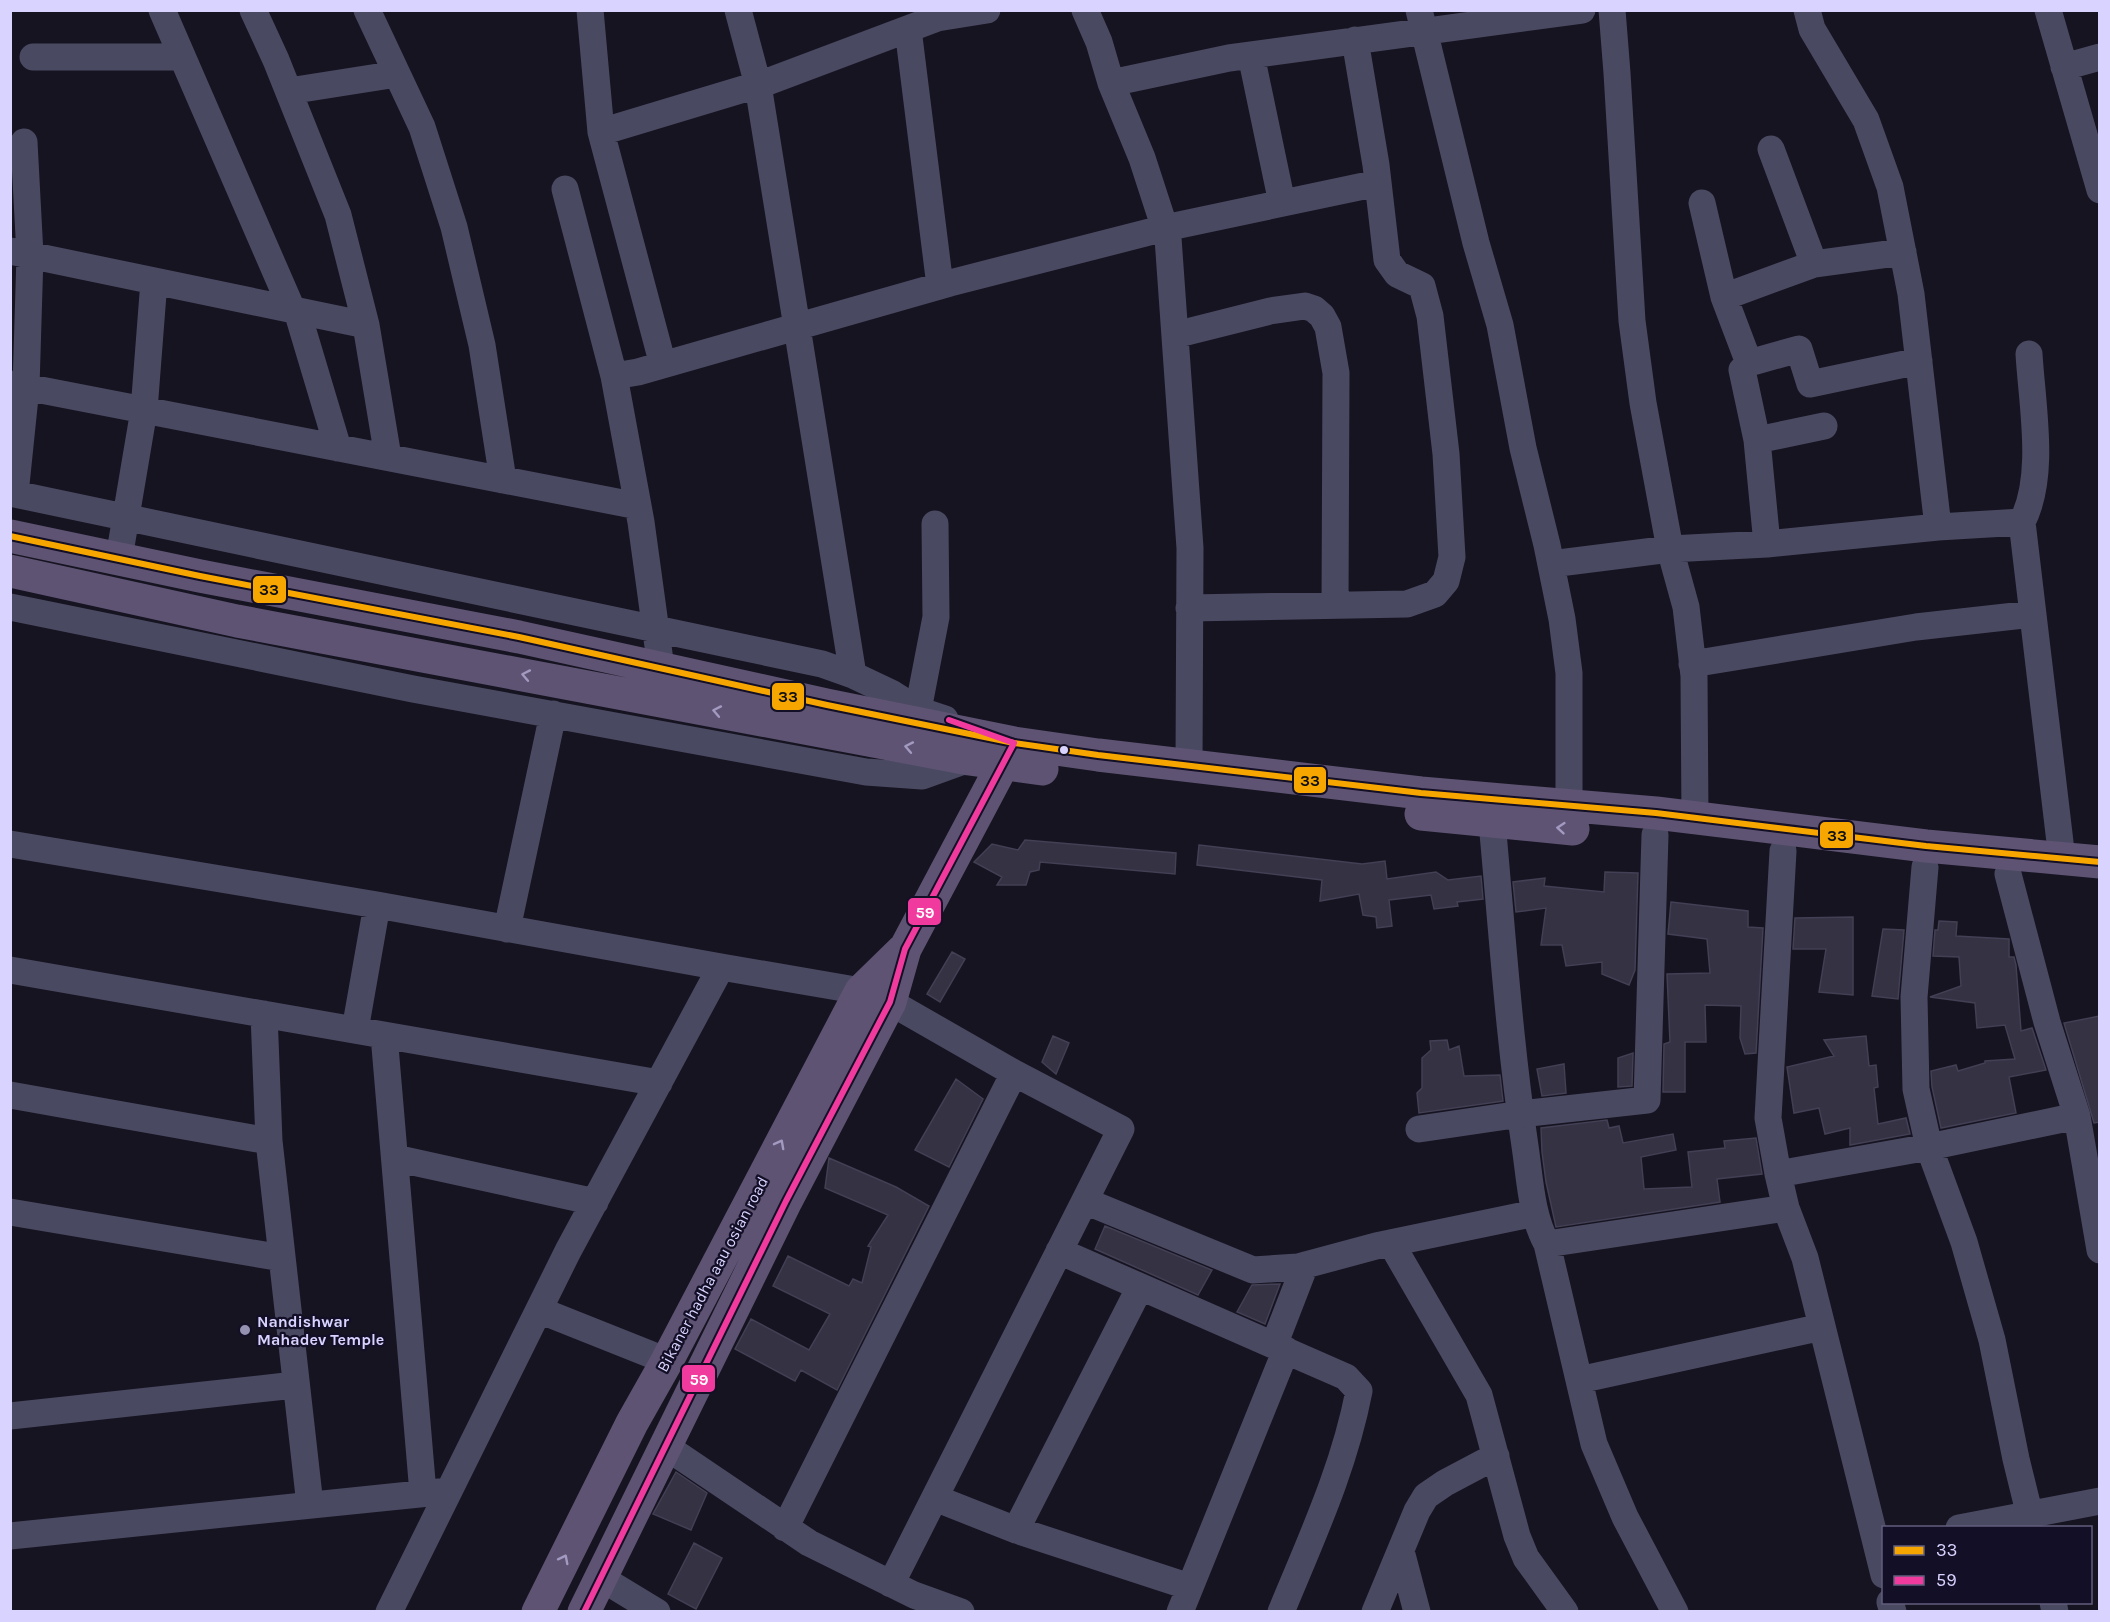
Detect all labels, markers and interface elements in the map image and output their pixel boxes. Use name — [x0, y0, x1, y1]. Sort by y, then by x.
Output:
line badge: 33 — [252, 575, 287, 604]
text: 33 — [259, 580, 279, 599]
one-way arrow — [521, 669, 531, 681]
line badge: 33 — [771, 682, 805, 711]
text: 33 — [778, 687, 798, 706]
one-way arrow — [713, 705, 723, 718]
one-way arrow — [904, 742, 914, 754]
unlabelled marker — [1058, 744, 1070, 756]
line badge: 33 — [1293, 766, 1327, 794]
text: 33 — [1300, 771, 1320, 790]
one-way arrow — [1556, 821, 1565, 834]
line badge: 33 — [1819, 821, 1854, 849]
text: 33 — [1827, 826, 1847, 845]
line badge: 59 — [907, 897, 942, 926]
text: 59 — [915, 903, 935, 922]
one-way arrow — [773, 1140, 785, 1151]
street label: Bikaner hadha aau osian road — [653, 1173, 772, 1375]
place label: Nandishwar Mahadev Temple — [257, 1312, 384, 1349]
marker: Nandishwar Mahadev Temple — [238, 1323, 252, 1337]
line badge: 59 — [681, 1364, 716, 1393]
text: 59 — [689, 1370, 709, 1389]
legend — [1882, 1526, 2092, 1604]
text: 33 — [1936, 1539, 1957, 1561]
one-way arrow — [557, 1555, 568, 1566]
text: 59 — [1936, 1569, 1957, 1591]

